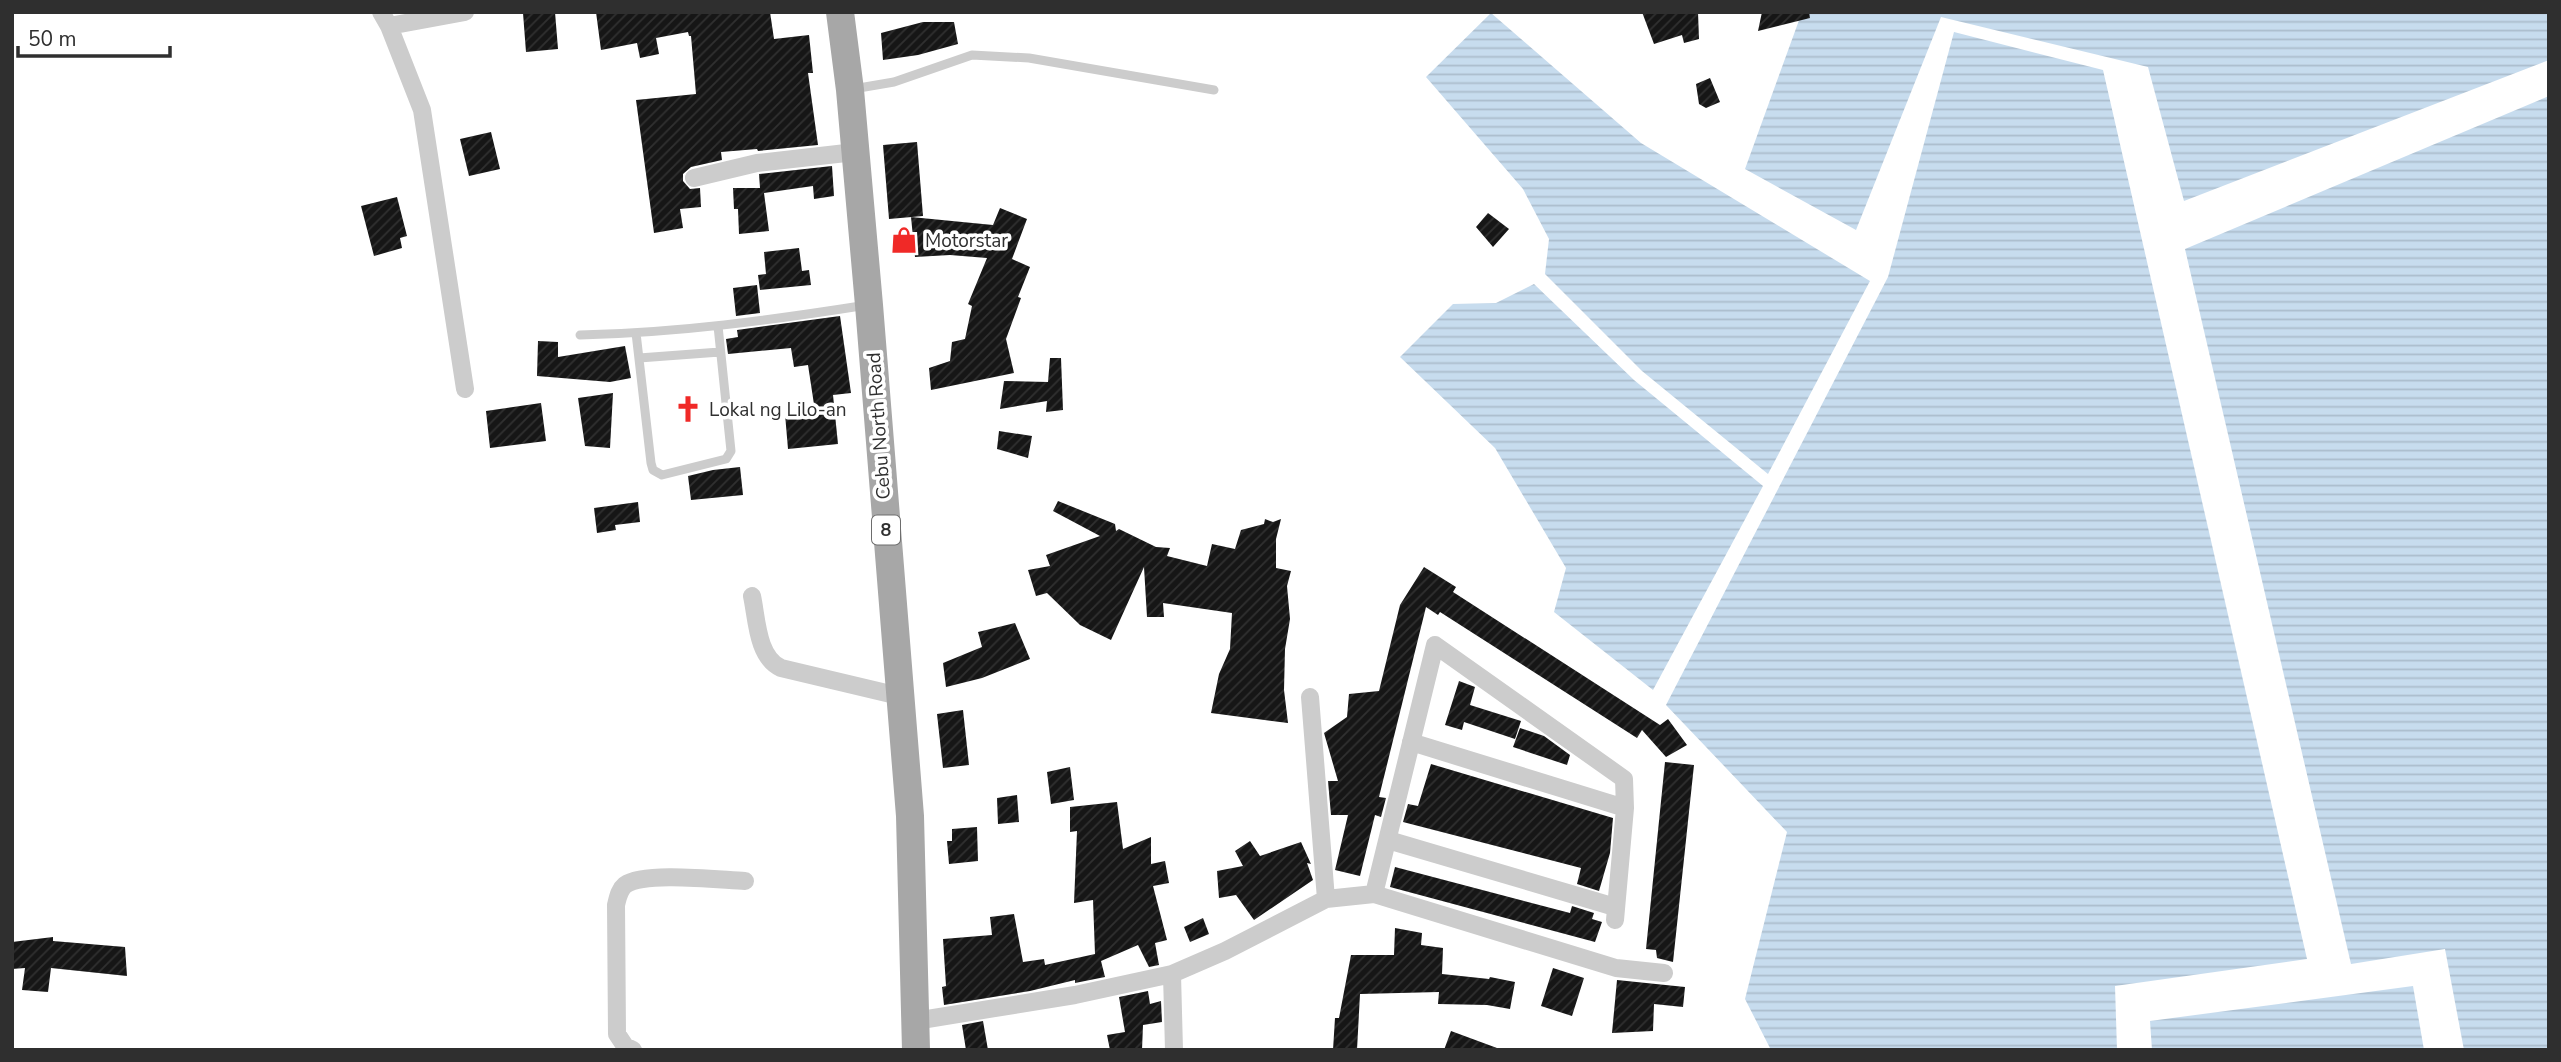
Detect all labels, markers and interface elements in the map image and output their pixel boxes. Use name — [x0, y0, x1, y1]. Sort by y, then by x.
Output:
scale bar — [18, 14, 170, 58]
text: 50 m — [28, 25, 77, 53]
shop icon: Motorstar — [889, 225, 919, 255]
place label: Motorstar — [925, 228, 1008, 254]
street label: Cebu North Road — [861, 352, 897, 500]
church icon: Lokal ng Lilo-an — [673, 394, 703, 424]
place label: Lokal ng Lilo-an — [709, 397, 847, 423]
road number: 8 — [872, 516, 900, 544]

